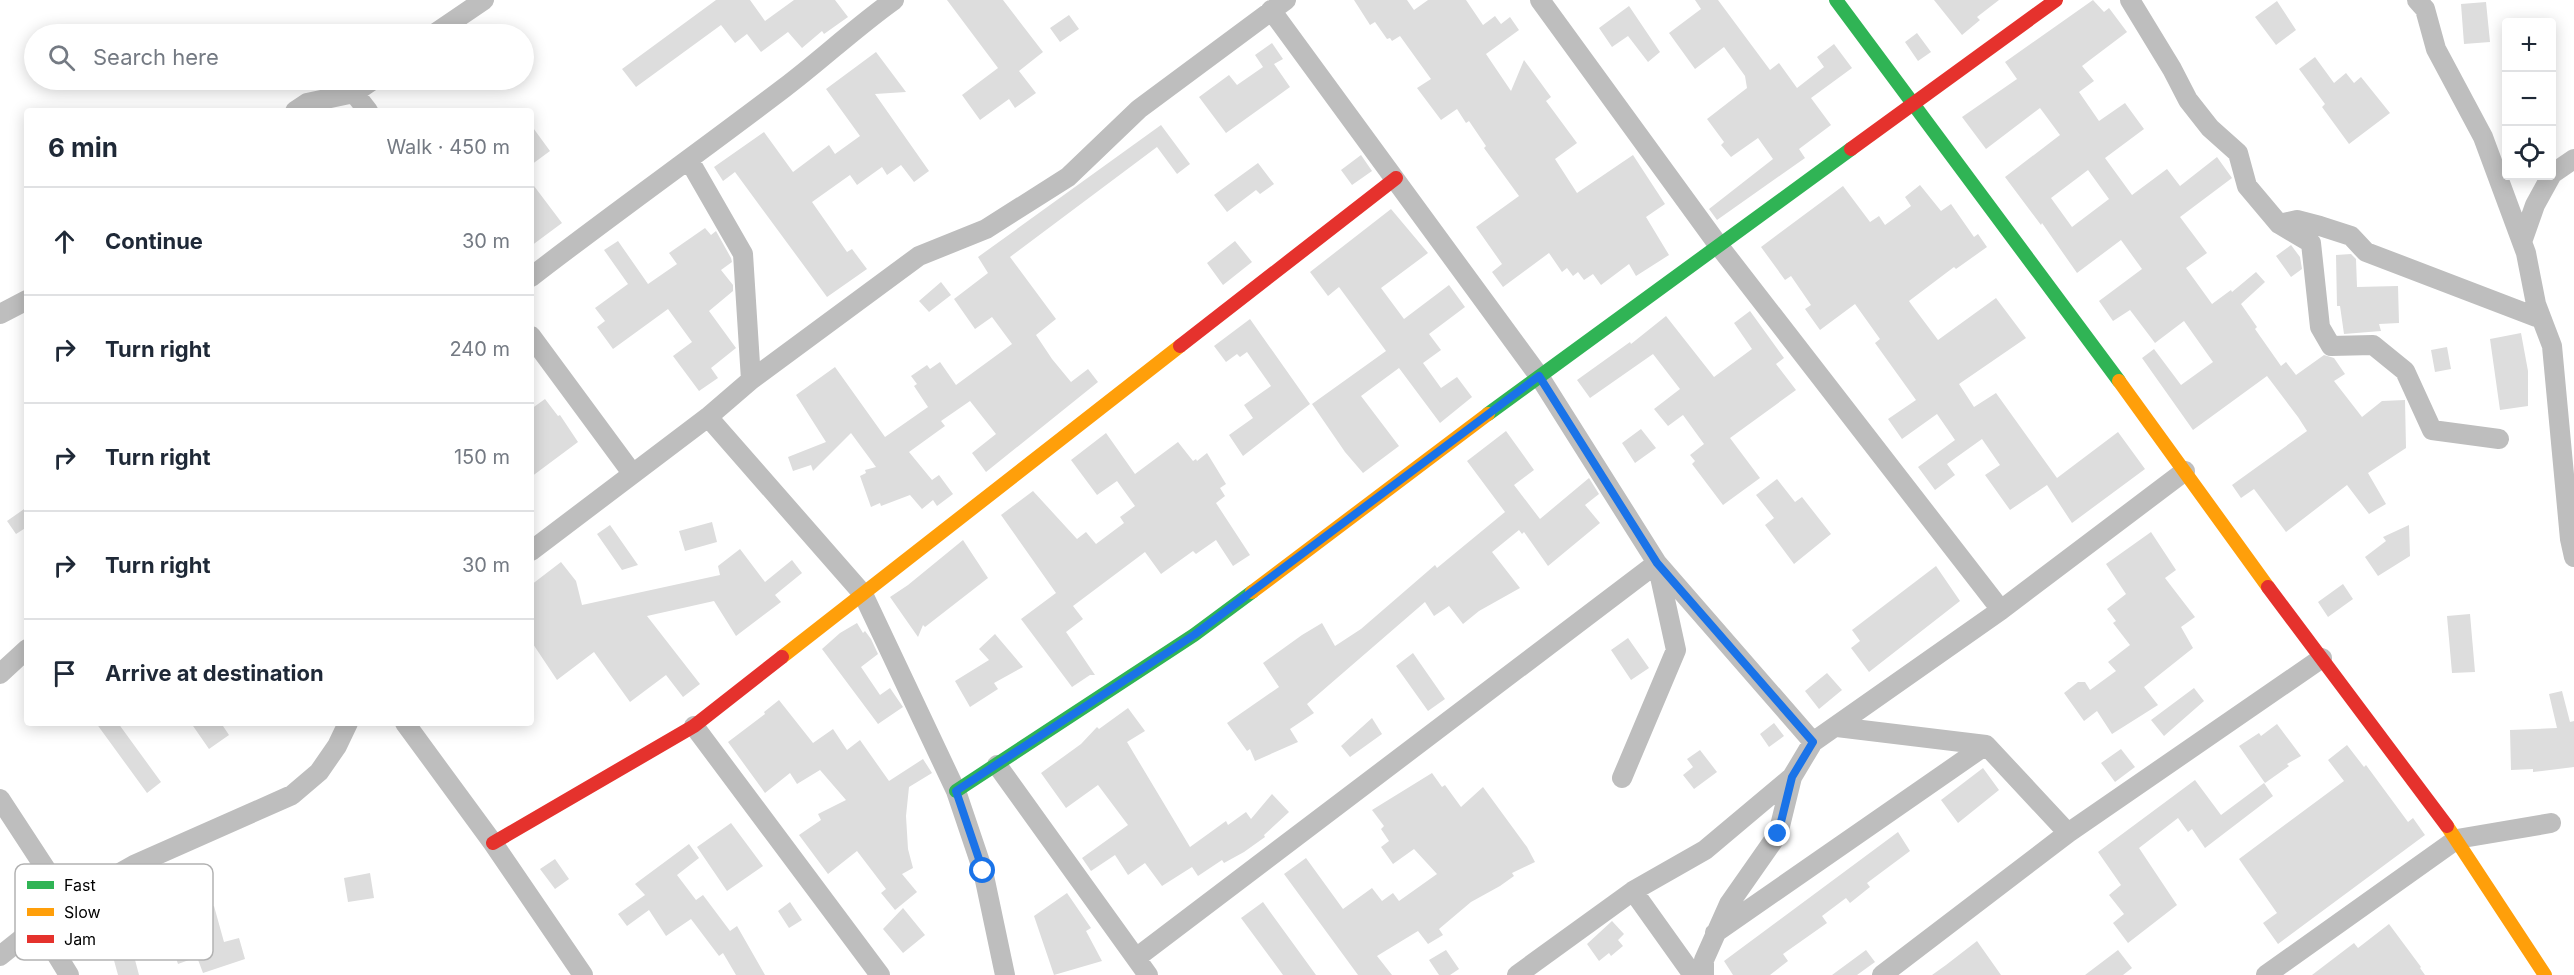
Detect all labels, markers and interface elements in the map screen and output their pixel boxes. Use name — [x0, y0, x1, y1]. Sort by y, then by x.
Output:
map controls — [2502, 18, 2556, 180]
button: + — [2502, 18, 2556, 72]
search box — [24, 24, 534, 90]
icon: search — [45, 41, 78, 74]
text: Search here — [93, 44, 219, 70]
button: − — [2502, 72, 2556, 126]
button: locate — [2502, 126, 2556, 180]
text: 6 min — [48, 132, 118, 163]
text: Walk · 450 m — [386, 135, 510, 159]
icon: ahead — [48, 225, 81, 258]
text: Continue — [105, 228, 203, 254]
text: 30 m — [462, 229, 510, 253]
icon: right — [48, 333, 81, 366]
text: Turn right — [105, 336, 211, 362]
text: 240 m — [449, 337, 510, 361]
icon: right — [48, 441, 81, 474]
text: Turn right — [105, 444, 211, 470]
text: 150 m — [454, 445, 510, 469]
icon: right — [48, 549, 81, 582]
text: Turn right — [105, 552, 211, 578]
text: 30 m — [462, 553, 510, 577]
icon: arrive — [48, 657, 81, 690]
text: Arrive at destination — [105, 660, 324, 686]
route end — [1764, 820, 1790, 846]
route start — [969, 857, 995, 883]
legend — [15, 864, 213, 960]
text: Fast — [64, 875, 96, 895]
text: Slow — [64, 902, 101, 922]
text: Jam — [64, 929, 96, 949]

